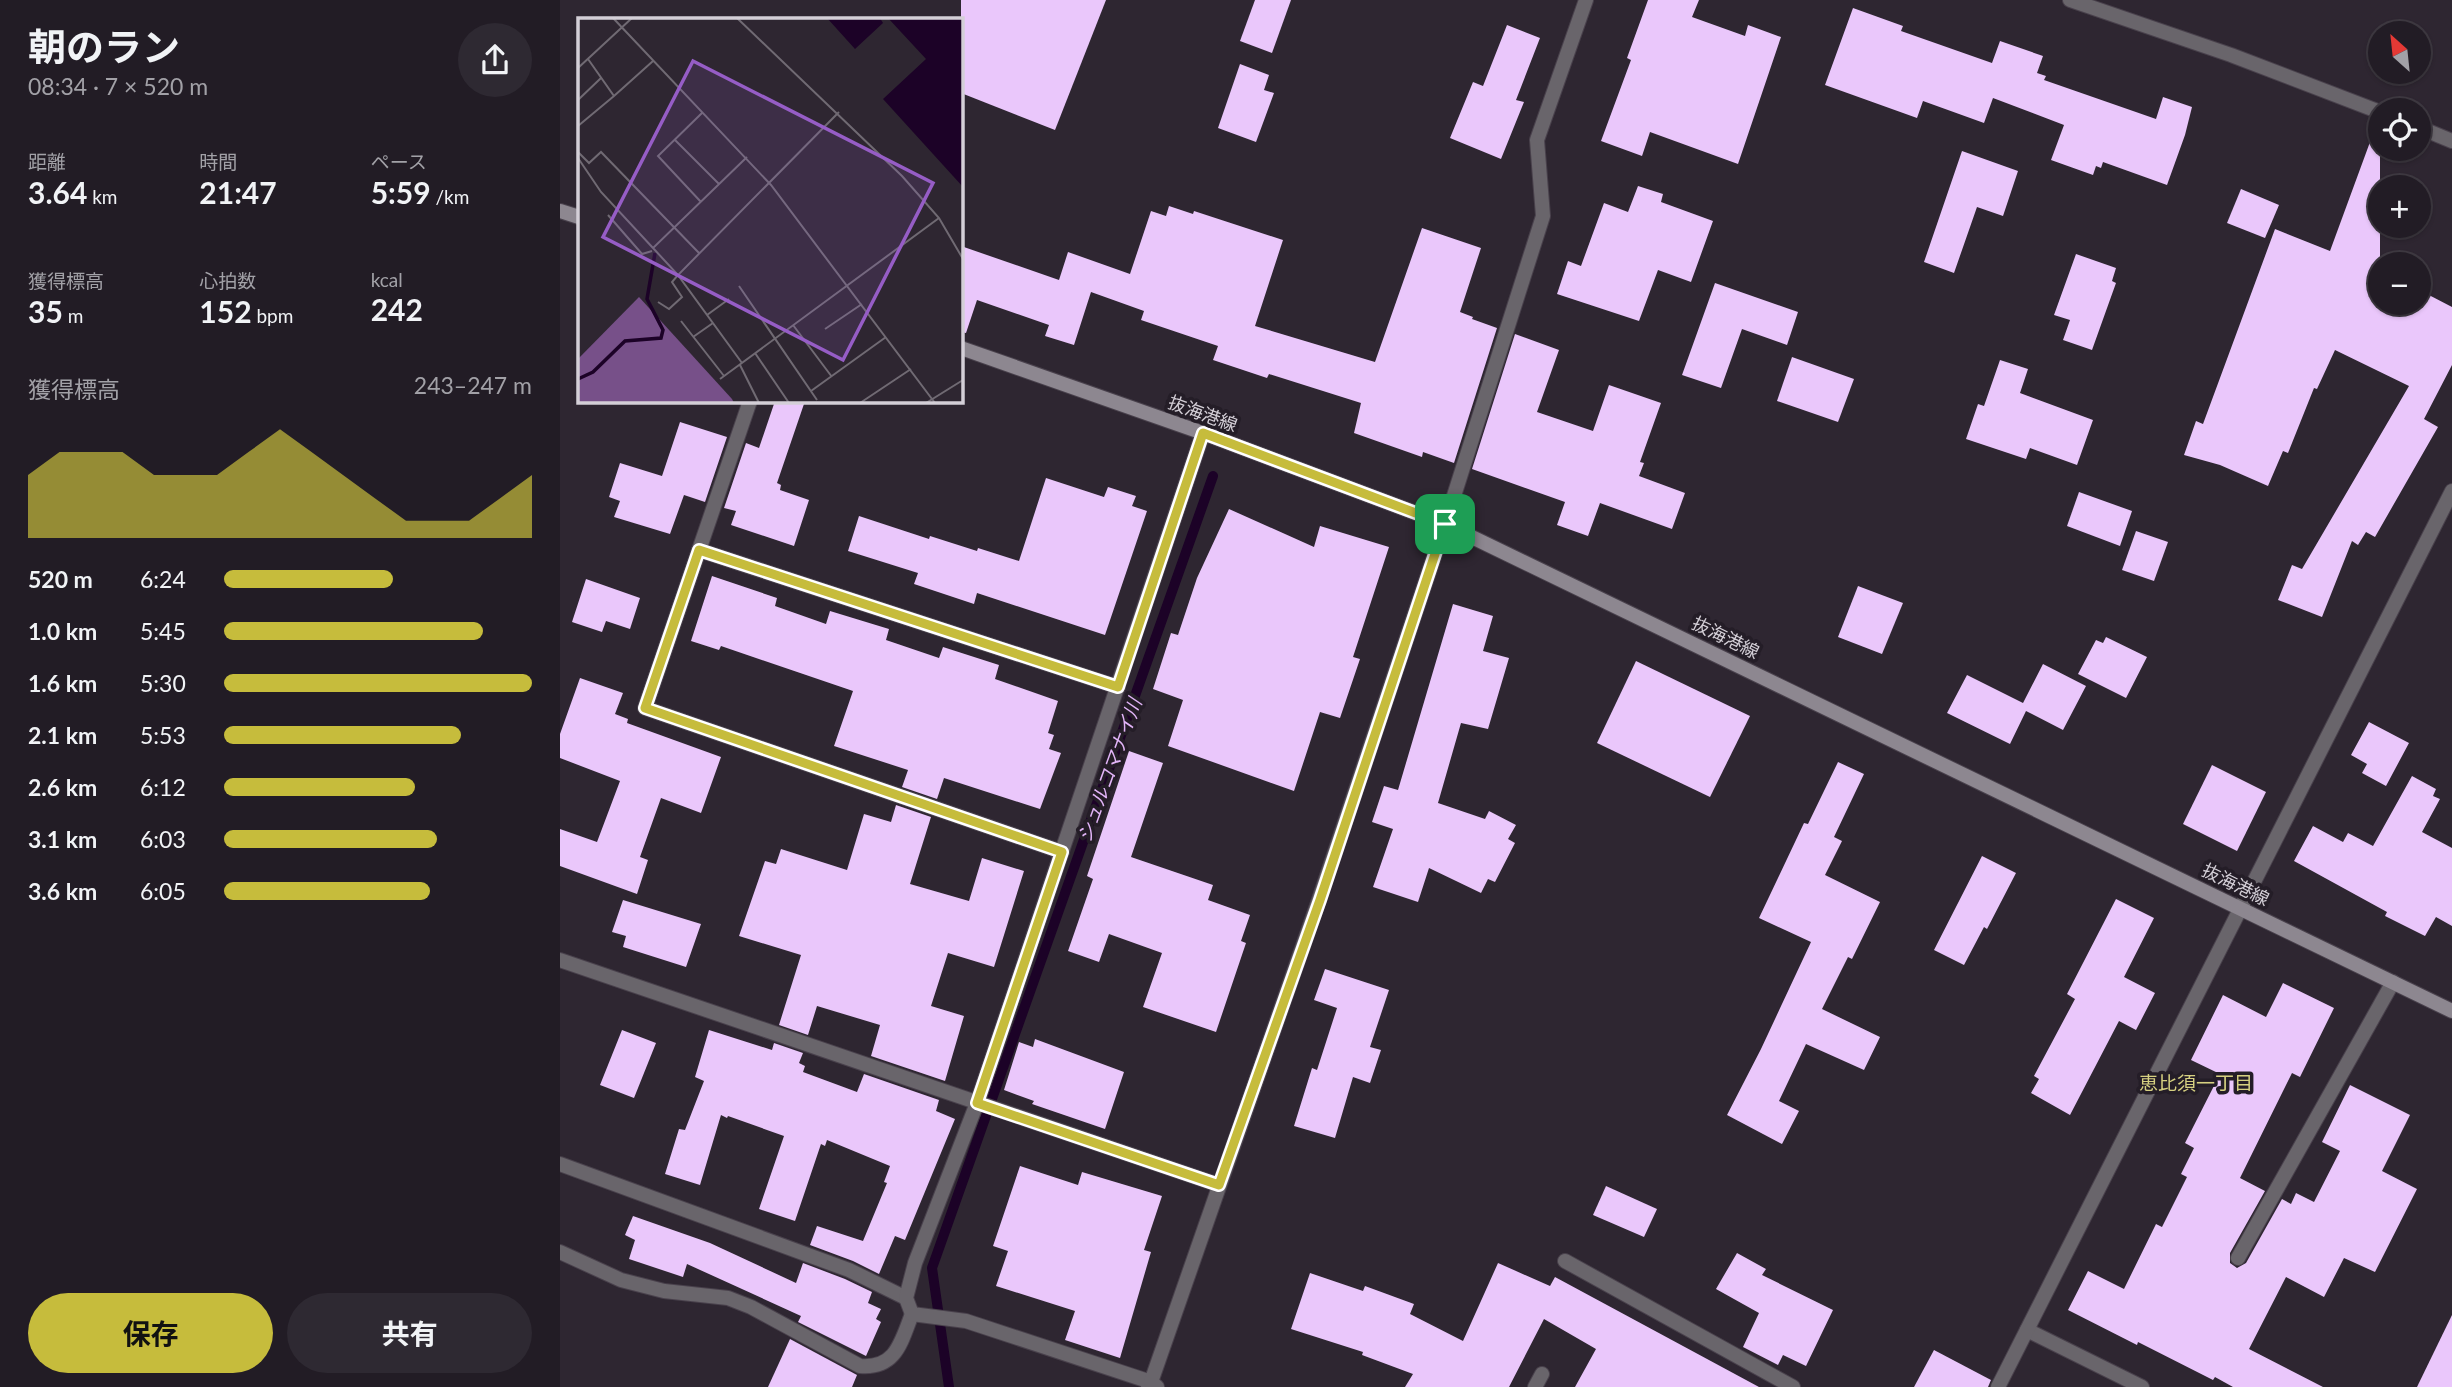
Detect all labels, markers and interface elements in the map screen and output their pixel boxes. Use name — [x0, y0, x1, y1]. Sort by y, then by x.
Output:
inset map — [578, 18, 962, 402]
north arrow — [2368, 21, 2431, 84]
map controls — [2368, 21, 2431, 315]
text: 朝のラン — [28, 23, 180, 69]
button: share — [458, 23, 532, 97]
text: 08:34 · 7 × 520 m — [28, 72, 208, 100]
button: locate — [2368, 98, 2431, 161]
text: 距離 — [28, 150, 66, 173]
text: 時間 — [199, 150, 237, 173]
text: ペース — [371, 150, 427, 173]
text: 3.64 — [28, 174, 87, 210]
text: 21:47 — [199, 174, 277, 210]
text: 5:59 — [371, 174, 431, 210]
button: + — [2368, 175, 2431, 238]
text: km — [87, 185, 117, 208]
text: /km — [431, 185, 469, 208]
button: − — [2368, 252, 2431, 315]
text: kcal — [371, 268, 403, 291]
text: 獲得標高 — [28, 269, 104, 292]
text: 心拍数 — [199, 269, 256, 292]
text: 242 — [371, 291, 423, 327]
text: 35 — [28, 293, 63, 329]
text: 152 — [199, 293, 252, 329]
text: m — [63, 304, 83, 327]
text: bpm — [252, 304, 293, 327]
text: 243–247 m — [414, 371, 532, 399]
text: 獲得標高 — [28, 375, 120, 403]
street label: 抜海港線 — [1165, 390, 1241, 436]
pin — [1415, 494, 1475, 554]
icon: arrive — [1426, 505, 1464, 543]
text: 520 m — [28, 565, 93, 593]
text: 6:24 — [140, 565, 186, 593]
street label: 抜海港線 — [1689, 611, 1763, 663]
text: 1.0 km — [28, 617, 97, 645]
text: 5:45 — [140, 617, 186, 645]
text: 1.6 km — [28, 669, 97, 697]
text: 5:30 — [140, 669, 186, 697]
water label: シュルコマナイ川 — [1072, 693, 1146, 845]
text: 2.1 km — [28, 721, 97, 749]
text: 5:53 — [140, 721, 186, 749]
text: 2.6 km — [28, 773, 97, 801]
text: 6:12 — [140, 773, 186, 801]
text: 3.1 km — [28, 825, 97, 853]
text: 6:03 — [140, 825, 186, 853]
street label: 抜海港線 — [2199, 858, 2273, 910]
text: 3.6 km — [28, 877, 97, 905]
text: 6:05 — [140, 877, 186, 905]
district label: 恵比須一丁目 — [2139, 1071, 2253, 1094]
button: 保存 — [28, 1293, 273, 1373]
button: 共有 — [287, 1293, 532, 1373]

